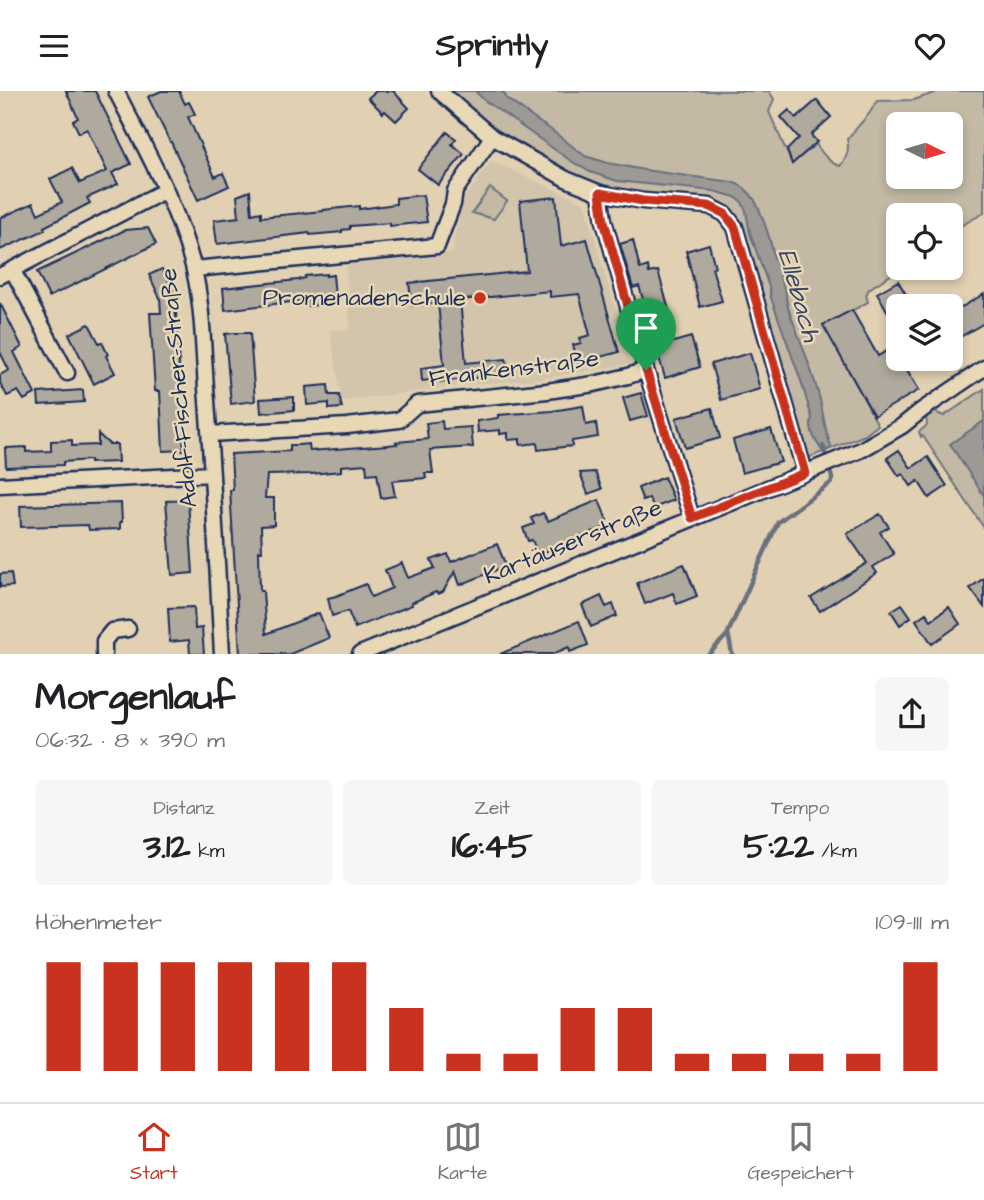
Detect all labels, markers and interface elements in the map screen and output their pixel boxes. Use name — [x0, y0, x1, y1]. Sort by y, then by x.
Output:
text: Sprintly — [436, 23, 548, 68]
icon: menu — [35, 27, 73, 65]
icon: heart — [911, 27, 949, 65]
north arrow — [886, 112, 962, 189]
map controls — [886, 112, 963, 371]
button: locate — [886, 203, 963, 280]
water label: Ellebach — [769, 244, 830, 347]
street label: Adolf-Fischer-Straße — [152, 267, 206, 509]
place label: Promenadenschule — [263, 281, 466, 315]
marker: Promenadenschule — [472, 290, 488, 306]
button: layers — [886, 294, 963, 371]
pin — [616, 298, 676, 370]
icon: arrive — [627, 309, 665, 347]
street label: Frankenstraße — [427, 342, 601, 396]
street label: Kartäuserstraße — [479, 491, 667, 593]
text: Morgenlauf — [35, 672, 235, 724]
button: share — [875, 677, 949, 751]
text: 06:32 · 8 × 390 m — [35, 724, 225, 756]
text: Distanz — [154, 795, 215, 822]
text: Zeit — [474, 795, 510, 822]
text: Tempo — [771, 795, 829, 822]
text: 3.12 — [143, 822, 191, 871]
text: 16:45 — [452, 822, 532, 871]
text: 5:22 — [743, 822, 814, 871]
text: km — [191, 838, 225, 865]
text: /km — [814, 838, 857, 865]
text: Höhenmeter — [35, 906, 162, 938]
text: 109–111 m — [875, 906, 949, 938]
tab: Start — [130, 1118, 178, 1187]
tab: Karte — [438, 1118, 487, 1187]
tab: Gespeichert — [747, 1118, 854, 1187]

